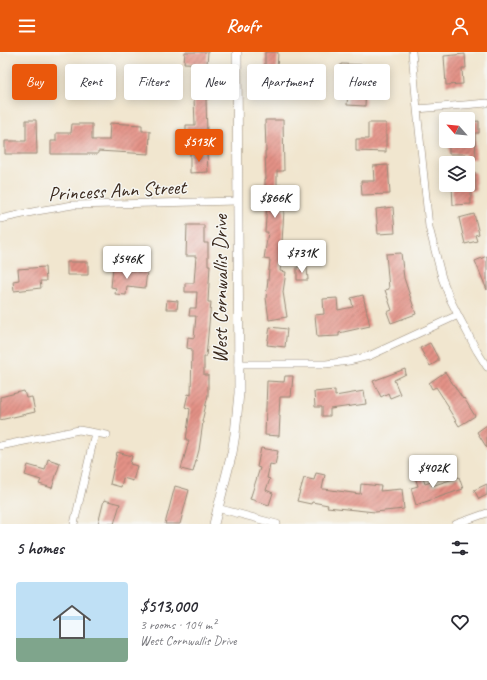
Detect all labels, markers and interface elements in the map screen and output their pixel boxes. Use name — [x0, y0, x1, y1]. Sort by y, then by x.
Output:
icon: menu — [16, 15, 38, 37]
text: Roofr — [226, 15, 261, 37]
icon: person — [449, 15, 471, 37]
chip: Buy — [12, 64, 57, 100]
chip: Rent — [65, 64, 116, 100]
chip: Filters — [124, 64, 183, 100]
chip: New — [191, 64, 239, 100]
chip: Apartment — [247, 64, 326, 100]
chip: House — [334, 64, 390, 100]
north arrow — [439, 112, 475, 148]
map controls — [439, 112, 475, 192]
pin: $513K — [171, 129, 227, 163]
text: $513K — [184, 134, 214, 150]
button: layers — [439, 156, 475, 192]
street label: Princess Ann Street — [48, 174, 189, 207]
pin: $866K — [247, 185, 303, 219]
text: $866K — [260, 190, 290, 206]
street label: West Cornwallis Drive — [208, 213, 233, 363]
pin: $731K — [274, 240, 330, 274]
text: $731K — [287, 245, 317, 261]
pin: $546K — [99, 246, 155, 280]
text: $546K — [112, 251, 142, 267]
pin: $402K — [405, 455, 461, 489]
text: $402K — [418, 460, 448, 476]
icon: filters — [449, 537, 471, 559]
text: 5 homes — [16, 538, 64, 559]
text: $513,000 — [140, 596, 197, 617]
icon: home — [48, 598, 96, 646]
icon: heart — [449, 611, 471, 633]
text: 3 rooms · 104 m² — [140, 617, 216, 633]
text: West Cornwallis Drive — [140, 633, 237, 649]

